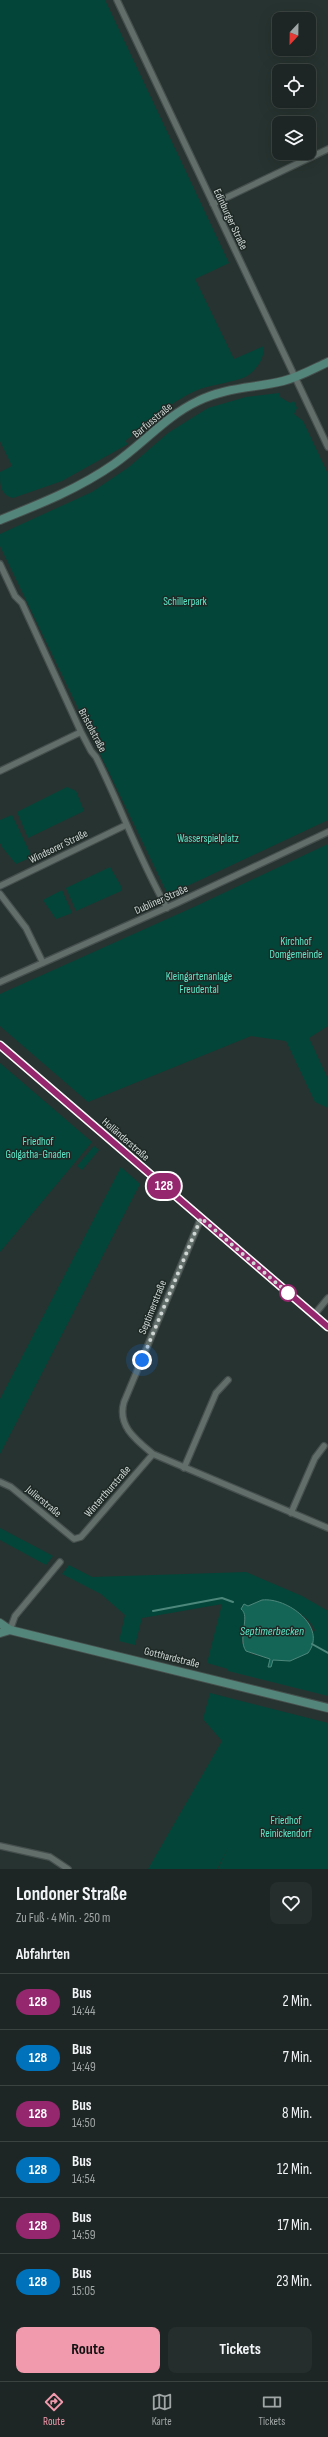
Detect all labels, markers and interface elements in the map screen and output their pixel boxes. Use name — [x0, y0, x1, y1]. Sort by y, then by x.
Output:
north arrow — [272, 12, 316, 56]
map controls — [272, 12, 316, 160]
button: locate — [272, 64, 316, 108]
button: layers — [272, 116, 316, 160]
street label: Edinburger Straße — [211, 187, 250, 252]
street label: Barfusstraße — [130, 400, 175, 441]
park label: Schillerpark — [163, 595, 208, 608]
street label: Bristolstraße — [76, 706, 109, 754]
street label: Windsorer Straße — [27, 827, 90, 866]
park label: Wasserspielplatz — [177, 832, 239, 845]
street label: Dubliner Straße — [132, 882, 190, 917]
park label: Kirchhof Domgemeinde — [269, 935, 323, 961]
park label: Kleingartenanlage Freudental — [166, 970, 232, 996]
street label: Holländerstraße — [99, 1115, 152, 1164]
park label: Friedhof Golgatha-Gnaden — [5, 1135, 71, 1161]
line badge: 128 — [141, 1173, 187, 1199]
text: 128 — [155, 1177, 173, 1194]
street label: Septimerstraße — [136, 1278, 169, 1336]
unlabelled marker — [279, 1284, 297, 1302]
your location — [132, 1350, 152, 1370]
street label: Winterthurstraße — [81, 1463, 133, 1520]
street label: Julierstraße — [23, 1482, 64, 1520]
water label: Septimerbecken — [240, 1624, 304, 1639]
street label: Gotthardstraße — [143, 1644, 201, 1671]
park label: Friedhof Reinickendorf — [260, 1814, 312, 1840]
button: heart — [270, 1882, 312, 1924]
text: Londoner Straße — [16, 1883, 127, 1906]
text: Zu Fuß · 4 Min. · 250 m — [16, 1910, 110, 1926]
text: Abfahrten — [16, 1945, 70, 1964]
text: Bus — [72, 1984, 91, 2003]
text: 2 Min. — [282, 1992, 312, 2011]
text: 128 — [29, 1993, 47, 2010]
text: 14:44 — [72, 2003, 95, 2019]
text: Bus — [72, 2040, 91, 2059]
text: 7 Min. — [283, 2048, 312, 2067]
text: 128 — [29, 2049, 47, 2066]
text: 14:49 — [72, 2059, 96, 2075]
text: Bus — [72, 2096, 91, 2115]
text: 8 Min. — [282, 2104, 312, 2123]
text: 128 — [29, 2105, 47, 2122]
text: 14:50 — [72, 2115, 95, 2131]
text: Bus — [72, 2152, 91, 2171]
text: 12 Min. — [277, 2160, 312, 2179]
text: 128 — [29, 2161, 47, 2178]
text: 14:54 — [72, 2171, 95, 2187]
text: Bus — [72, 2208, 91, 2227]
text: 17 Min. — [277, 2216, 312, 2235]
text: 128 — [29, 2217, 47, 2234]
text: 14:59 — [72, 2227, 95, 2243]
text: Bus — [72, 2264, 91, 2283]
text: 23 Min. — [276, 2272, 312, 2291]
text: 128 — [29, 2273, 47, 2290]
text: 15:05 — [72, 2283, 95, 2299]
button: Route — [16, 2327, 160, 2373]
button: Tickets — [168, 2327, 312, 2373]
tab: Route — [43, 2391, 65, 2428]
tab: Karte — [151, 2391, 173, 2428]
tab: Tickets — [259, 2391, 285, 2428]

